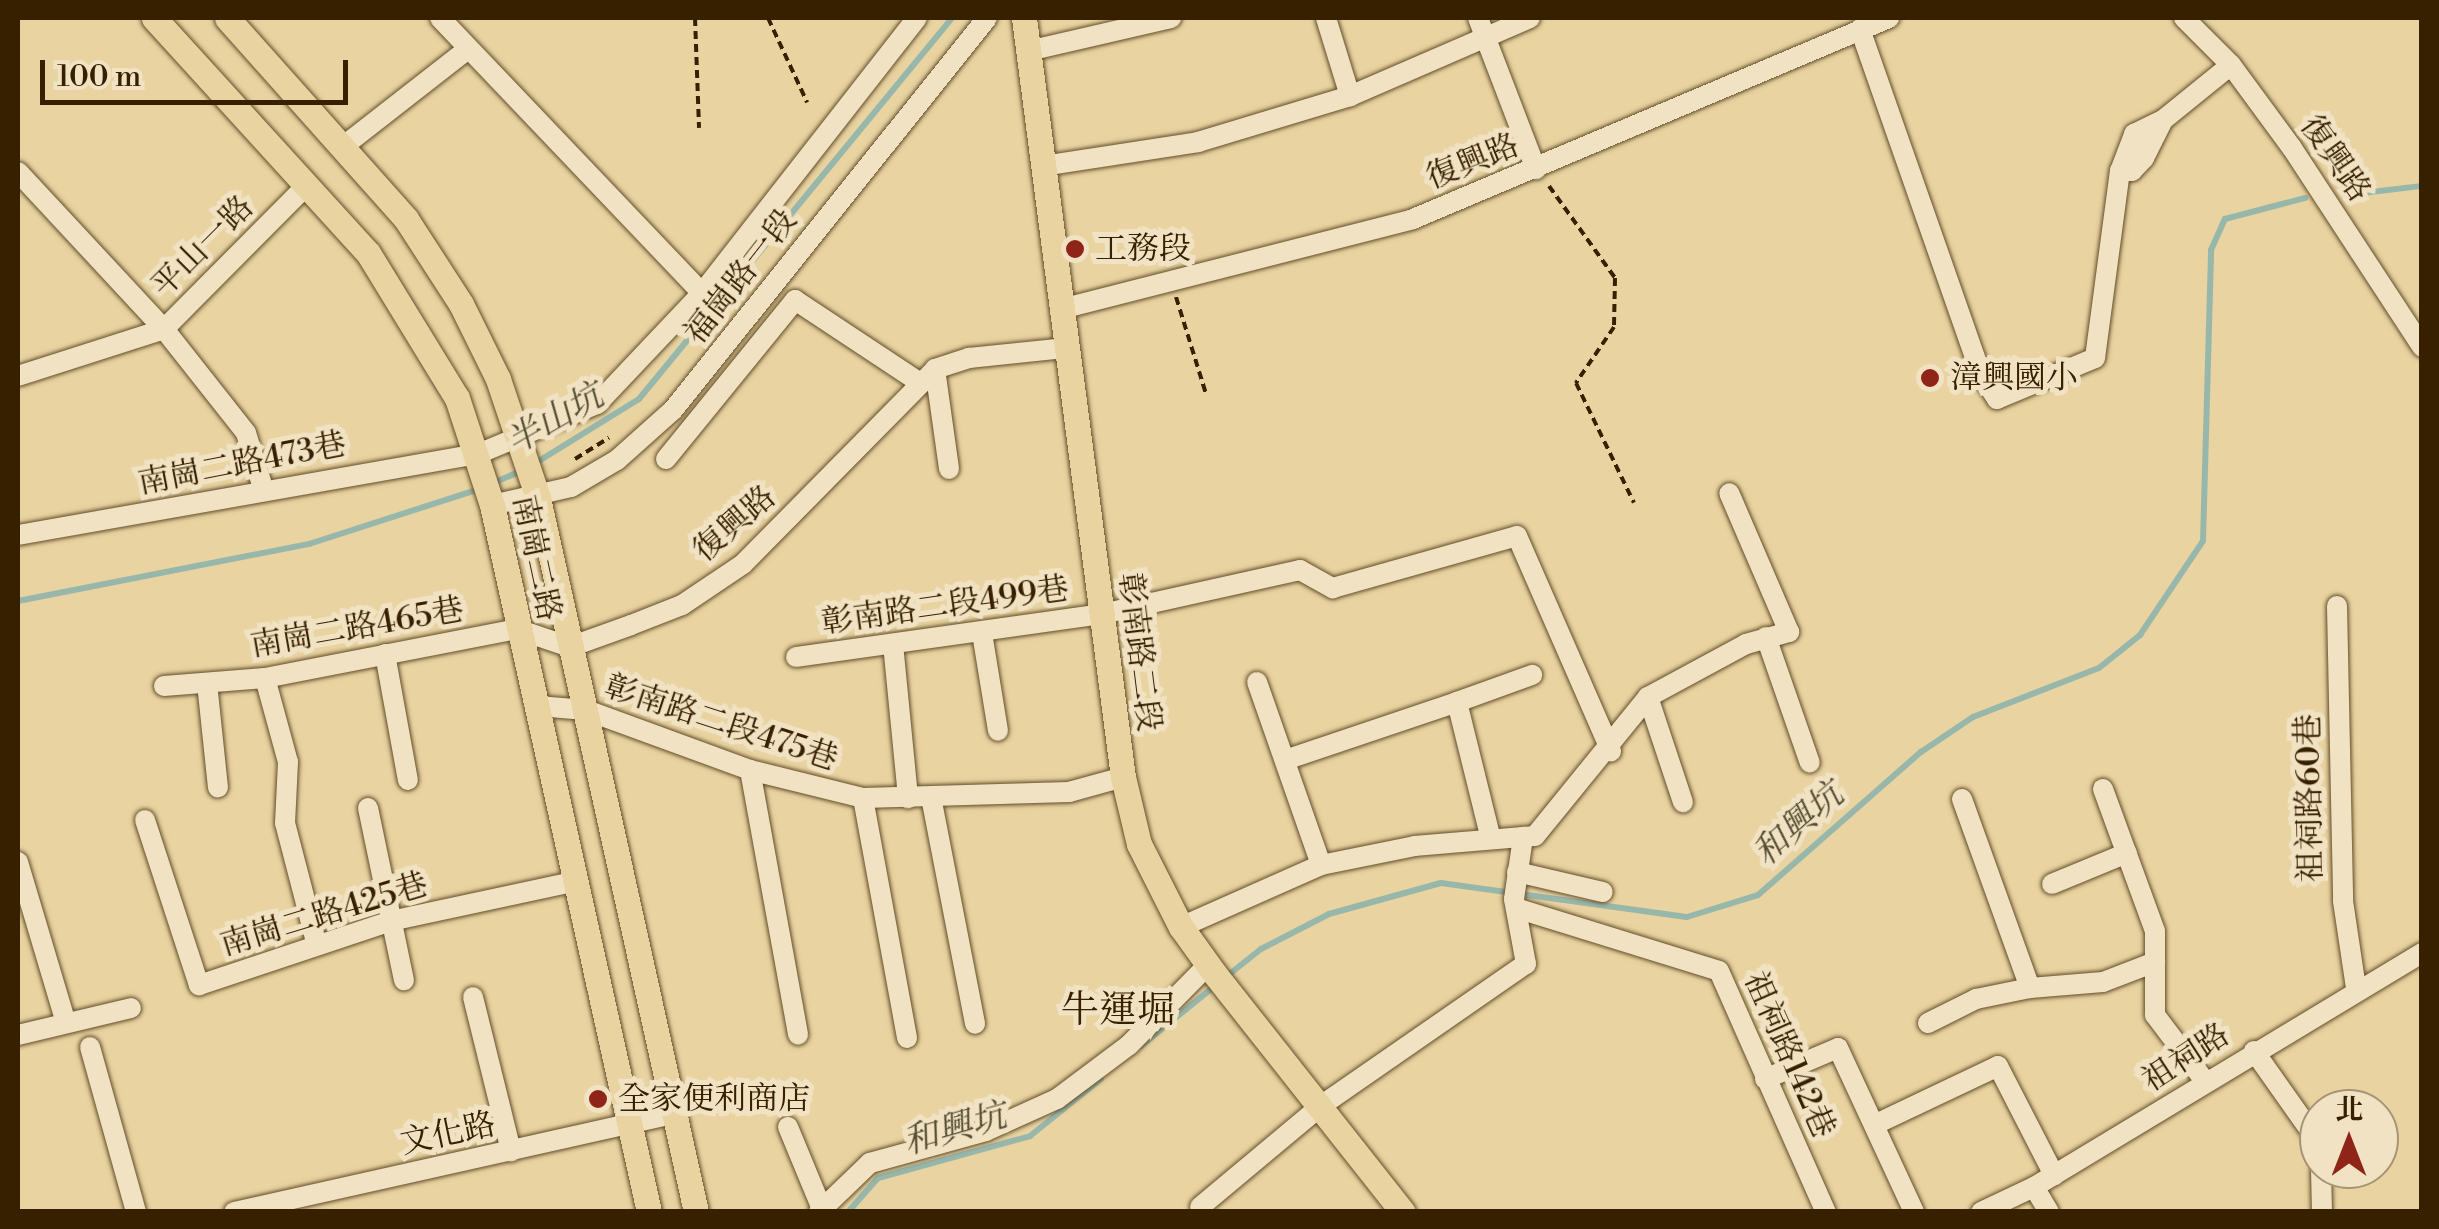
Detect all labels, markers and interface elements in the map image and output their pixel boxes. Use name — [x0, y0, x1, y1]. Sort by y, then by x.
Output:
scale bar — [45, 40, 352, 102]
text: 100 m — [57, 58, 141, 96]
street label: 復興路 — [2292, 109, 2378, 209]
street label: 復興路 — [1421, 126, 1525, 198]
street label: 平山一路 — [144, 188, 262, 306]
street label: 福崗路一段 — [677, 202, 805, 352]
place label: 工務段 — [1095, 230, 1191, 268]
marker: 工務段 — [1064, 238, 1086, 260]
place label: 漳興國小 — [1950, 359, 2078, 397]
marker: 漳興國小 — [1919, 367, 1941, 389]
water label: 半山坑 — [499, 376, 611, 464]
street label: 南崗二路473巷 — [135, 425, 349, 503]
street label: 復興路 — [686, 478, 784, 570]
street label: 南崗二路 — [504, 491, 568, 625]
street label: 彰南路二段499巷 — [819, 570, 1071, 642]
street label: 彰南路二段 — [1110, 570, 1168, 734]
street label: 南崗二路465巷 — [247, 590, 467, 666]
street label: 彰南路二段475巷 — [600, 667, 842, 779]
street label: 祖祠路60巷 — [2289, 713, 2331, 883]
water label: 和興坑 — [1746, 775, 1852, 875]
street label: 南崗二路425巷 — [216, 865, 432, 965]
street label: 祖祠路142巷 — [1735, 966, 1843, 1144]
district label: 牛運堀 — [1061, 988, 1175, 1034]
street label: 祖祠路 — [2135, 1016, 2237, 1100]
place label: 全家便利商店 — [618, 1080, 810, 1118]
marker: 全家便利商店 — [587, 1088, 609, 1110]
north arrow — [2299, 1089, 2399, 1189]
text: 北 — [2335, 1093, 2363, 1128]
water label: 和興坑 — [899, 1095, 1011, 1165]
street label: 文化路 — [397, 1105, 499, 1163]

